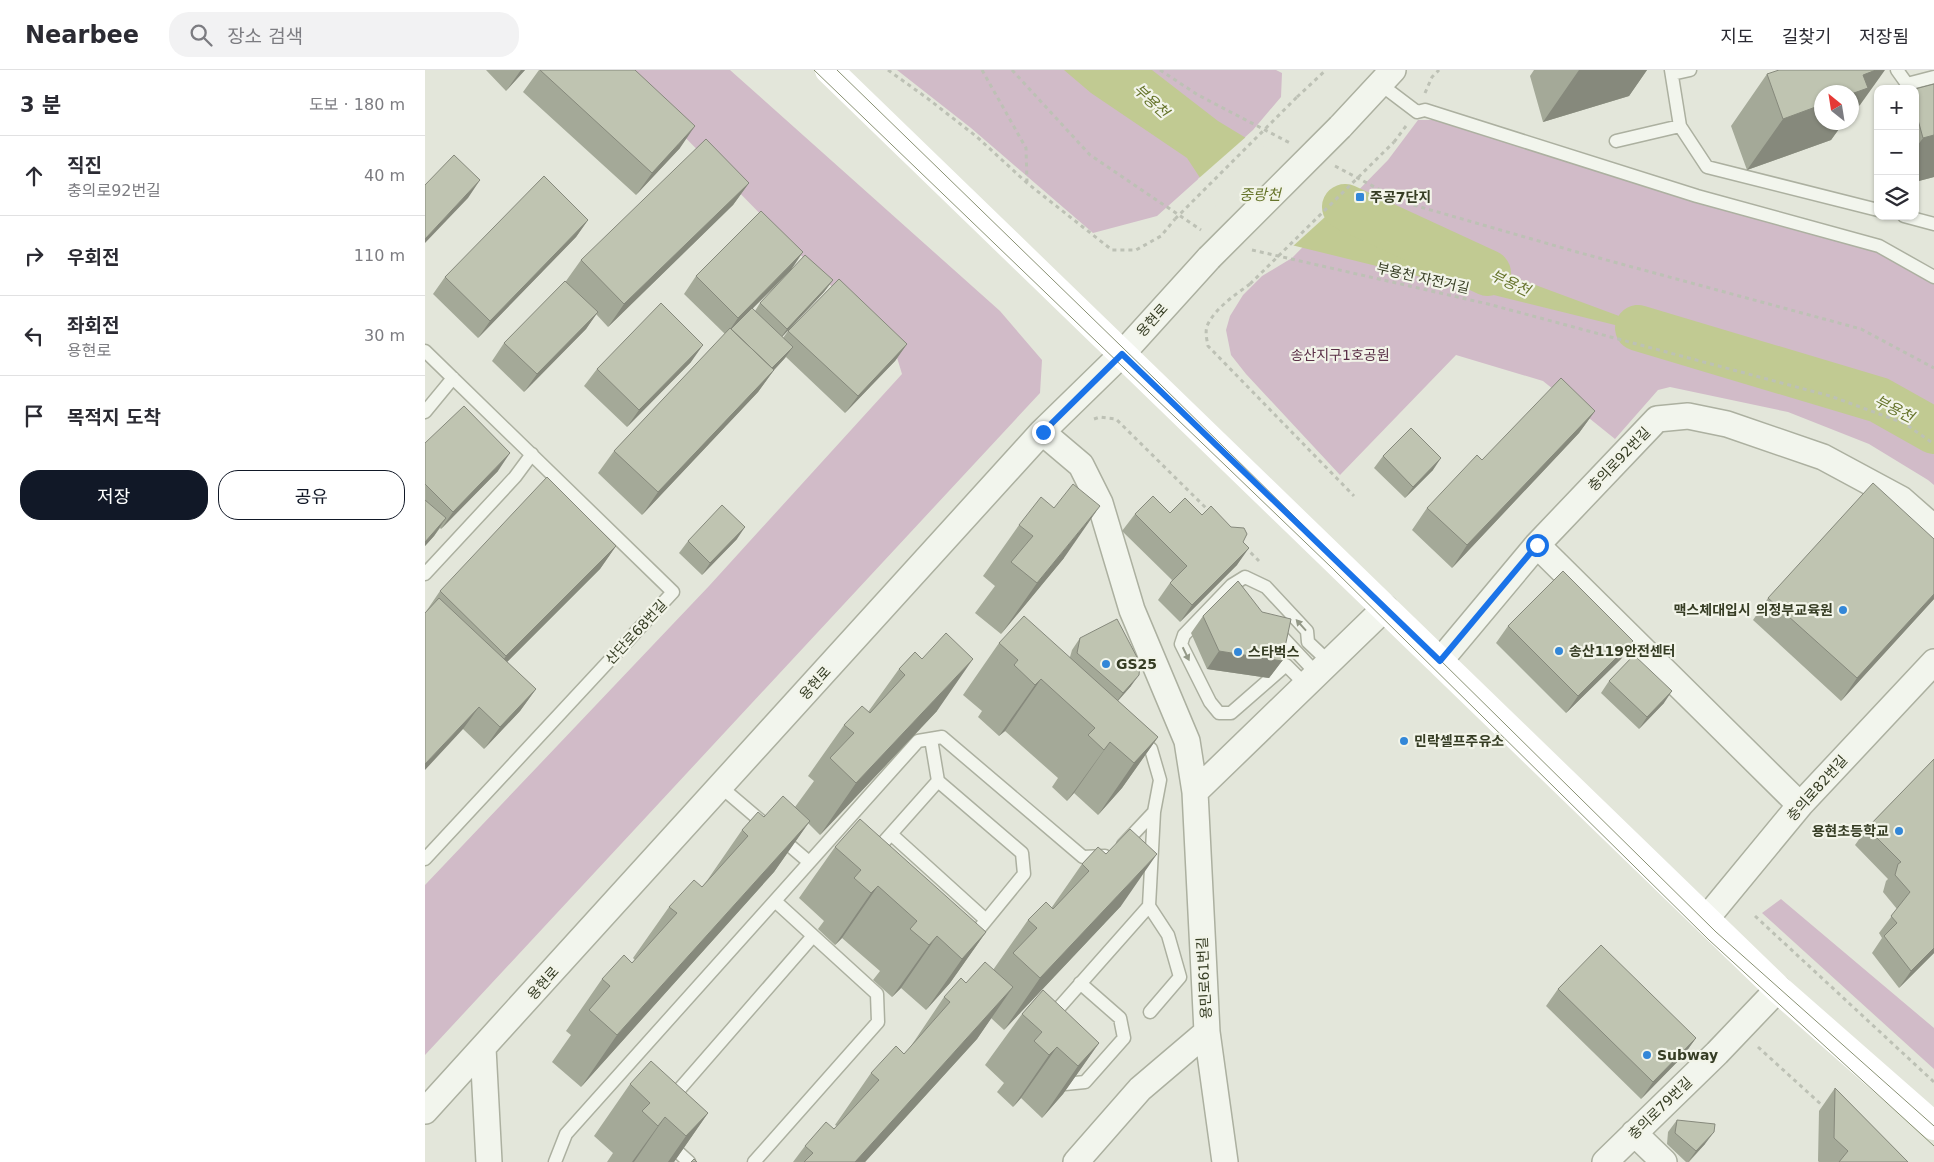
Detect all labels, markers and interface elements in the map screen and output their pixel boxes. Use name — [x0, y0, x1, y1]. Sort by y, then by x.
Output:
search box — [169, 12, 519, 57]
text: Nearbee — [25, 21, 139, 49]
icon: search — [187, 21, 215, 49]
text: 장소 검색 — [227, 25, 303, 47]
text: 지도 — [1721, 26, 1754, 47]
text: 길찾기 — [1782, 26, 1831, 47]
text: 저장됨 — [1859, 26, 1909, 47]
water label: 부용천 — [1130, 80, 1174, 123]
north arrow — [1814, 85, 1859, 130]
map controls — [1874, 85, 1919, 220]
button: + — [1874, 85, 1919, 130]
text: 3 분 — [20, 93, 61, 117]
text: 도보 · 180 m — [309, 95, 405, 114]
button: − — [1874, 130, 1919, 175]
text: 직진 — [67, 154, 102, 176]
icon: ahead — [20, 162, 48, 190]
text: 40 m — [364, 166, 405, 185]
button: layers — [1874, 175, 1919, 220]
text: 충의로92번길 — [67, 181, 161, 200]
water label: 중랑천 — [1239, 186, 1283, 204]
place label: 주공7단지 — [1370, 189, 1431, 205]
marker: 주공7단지 — [1354, 191, 1366, 203]
icon: right — [20, 242, 48, 270]
text: 우회전 — [67, 246, 119, 268]
text: 110 m — [354, 246, 405, 265]
street label: 부용천 자전거길 — [1375, 260, 1471, 296]
water label: 부용천 — [1487, 266, 1535, 301]
street label: 용현로 — [1133, 300, 1171, 340]
text: 좌회전 — [67, 314, 119, 336]
icon: left — [20, 322, 48, 350]
text: 30 m — [364, 326, 405, 345]
text: 용현로 — [67, 341, 111, 360]
park label: 송산지구1호공원 — [1290, 347, 1390, 363]
water label: 부용천 — [1871, 392, 1918, 427]
icon: arrive — [20, 402, 48, 430]
text: 목적지 도착 — [67, 406, 161, 428]
route end — [1032, 421, 1055, 444]
street label: 충의로92번길 — [1585, 424, 1653, 494]
button: 저장 — [20, 470, 208, 520]
button: 공유 — [218, 470, 405, 520]
route start — [1526, 534, 1549, 557]
street label: 산단로68번길 — [602, 596, 670, 668]
place label: 맥스체대입시 의정부교육원 — [1674, 602, 1833, 618]
marker: 맥스체대입시 의정부교육원 — [1837, 604, 1849, 616]
one-way arrow — [1295, 619, 1307, 631]
place label: 송산119안전센터 — [1569, 643, 1676, 659]
place label: 스타벅스 — [1248, 644, 1300, 660]
marker: 송산119안전센터 — [1553, 645, 1565, 657]
marker: 스타벅스 — [1232, 646, 1244, 658]
one-way arrow — [1182, 647, 1190, 661]
place label: GS25 — [1116, 656, 1157, 672]
marker: GS25 — [1100, 658, 1112, 670]
street label: 용현로 — [796, 663, 834, 703]
place label: 민락셀프주유소 — [1414, 733, 1504, 749]
marker: 민락셀프주유소 — [1398, 735, 1410, 747]
street label: 충의로82번길 — [1784, 752, 1850, 824]
place label: 용현초등학교 — [1812, 823, 1889, 839]
marker: 용현초등학교 — [1893, 825, 1905, 837]
street label: 용민로61번길 — [1194, 937, 1214, 1019]
street label: 용현로 — [524, 963, 562, 1003]
place label: Subway — [1657, 1047, 1718, 1063]
marker: Subway — [1641, 1049, 1653, 1061]
street label: 충의로79번길 — [1625, 1074, 1695, 1142]

